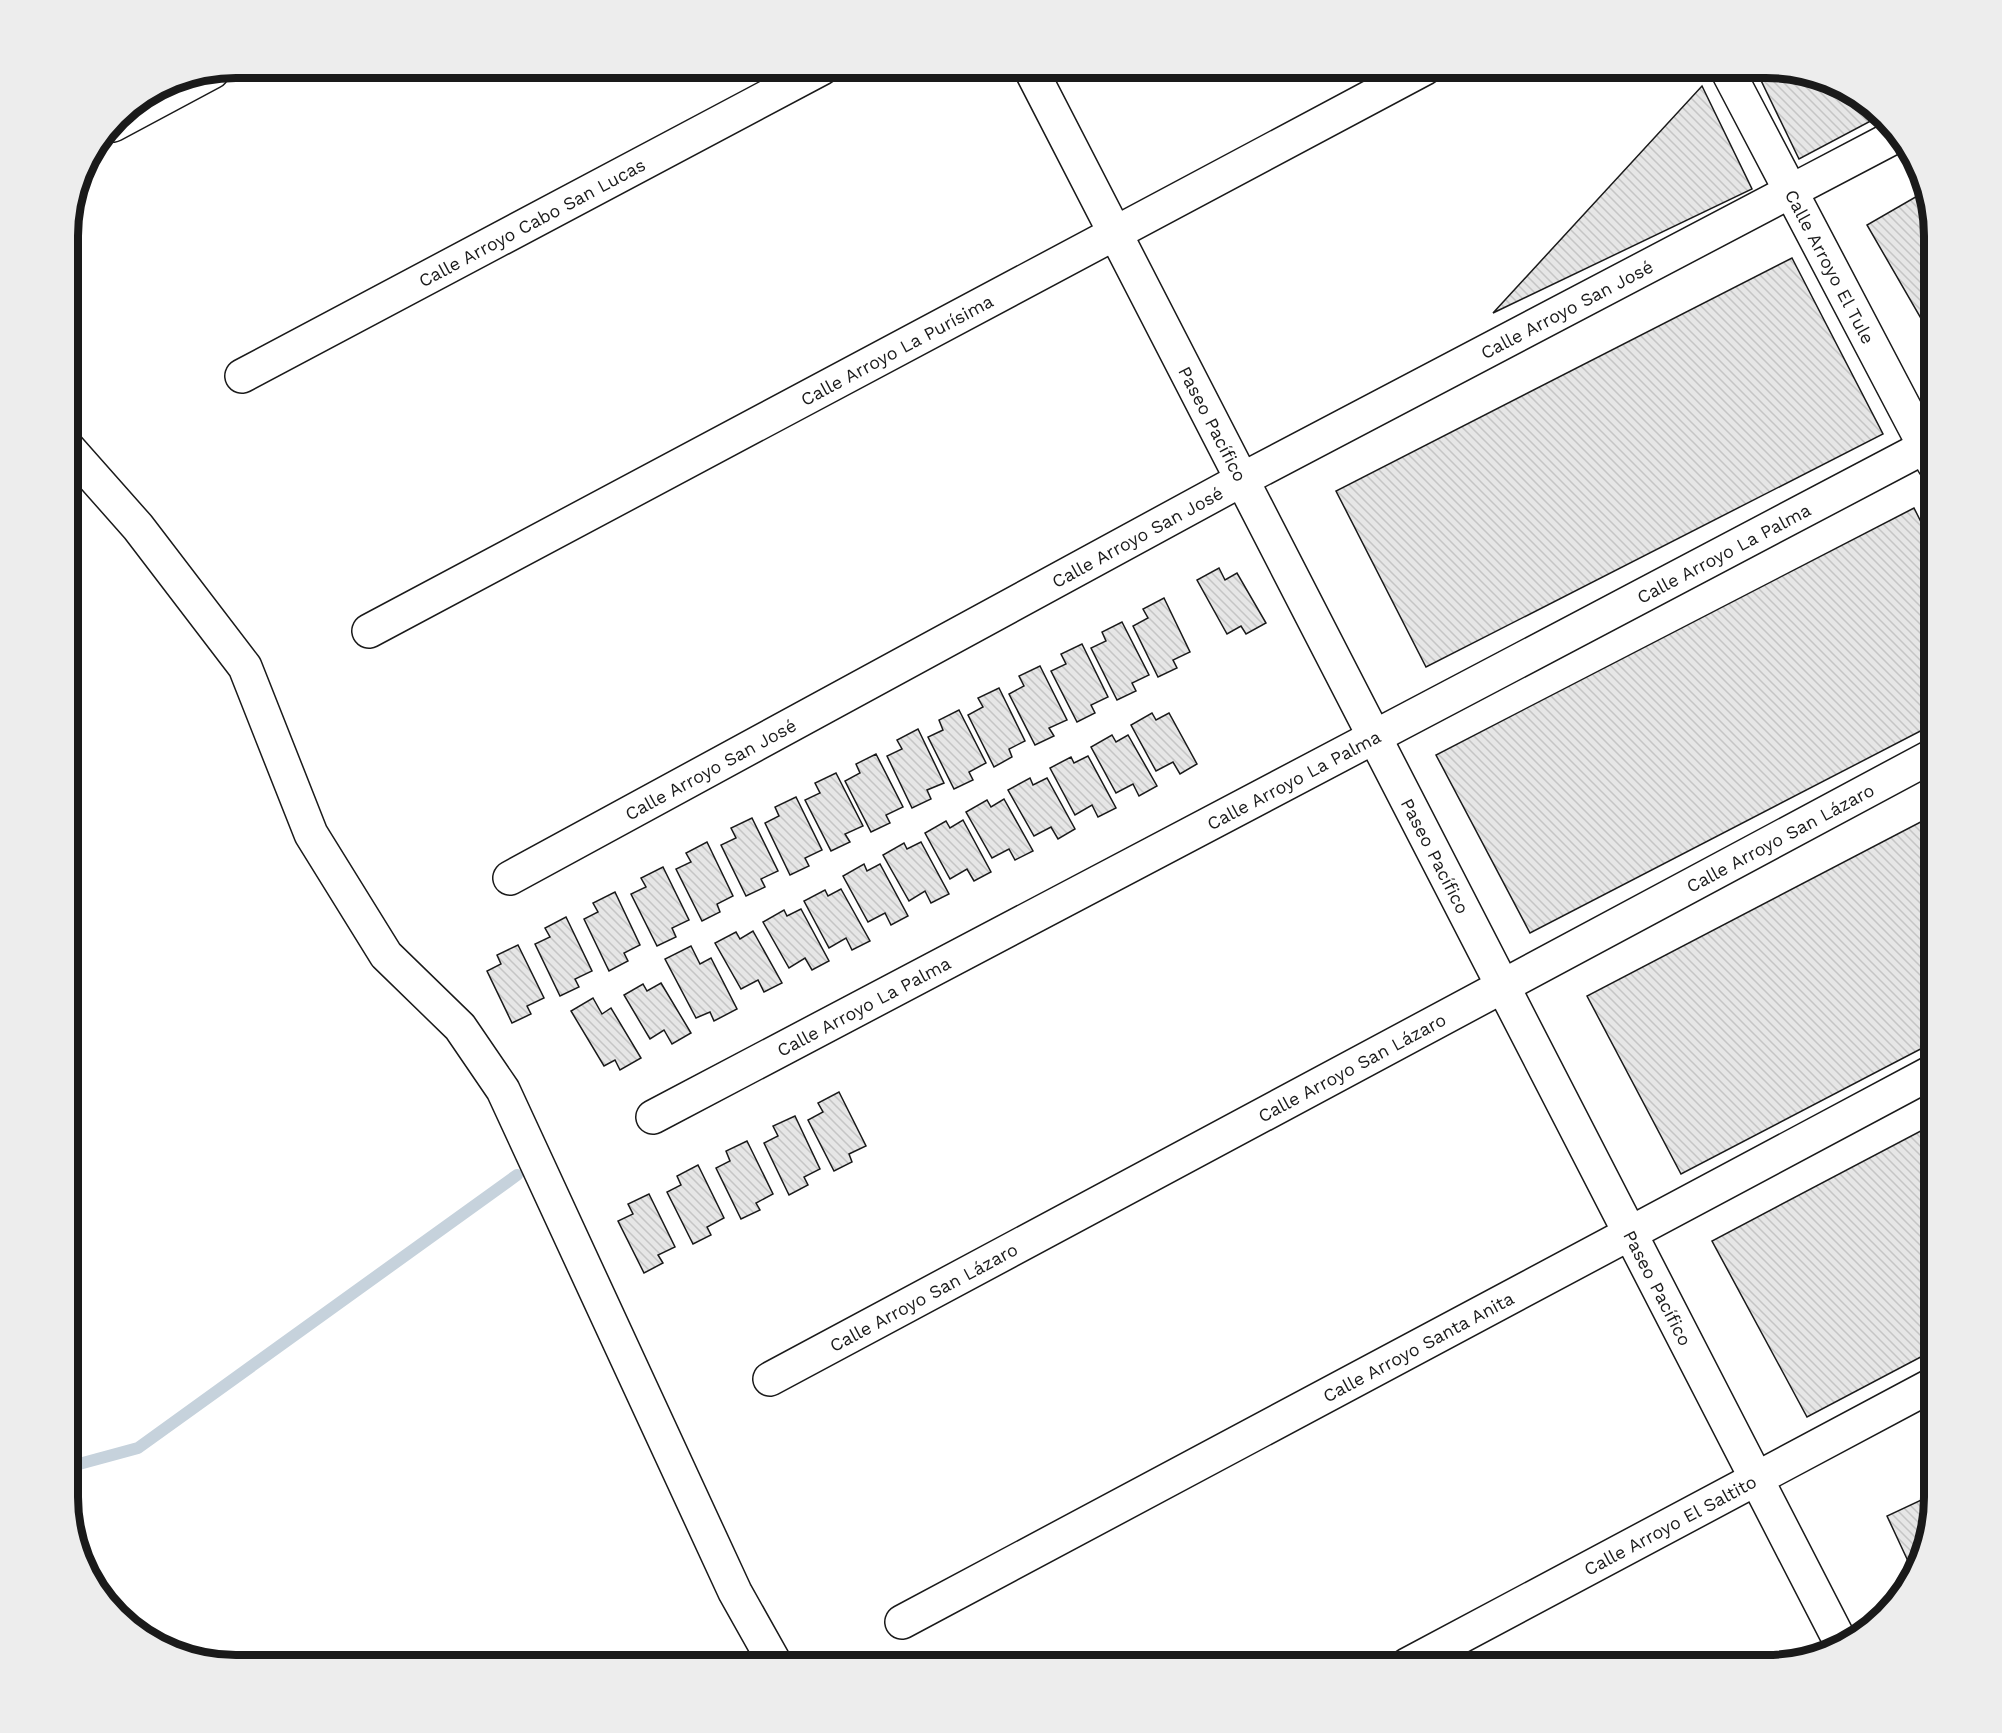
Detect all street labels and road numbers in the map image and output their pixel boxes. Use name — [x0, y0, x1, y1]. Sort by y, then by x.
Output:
street label: Calle Arroyo Cabo San Lucas — [415, 153, 649, 291]
street label: Calle Arroyo El Tule — [1781, 186, 1879, 347]
street label: Calle Arroyo San José — [1477, 255, 1656, 363]
street label: Calle Arroyo La Purísima — [797, 290, 997, 410]
street label: Paseo Pacífico — [1175, 362, 1251, 485]
street label: Calle Arroyo San José — [1048, 482, 1226, 592]
street label: Calle Arroyo La Palma — [1633, 499, 1814, 607]
street label: Calle Arroyo San José — [621, 714, 799, 824]
street label: Calle Arroyo La Palma — [1203, 725, 1384, 834]
street label: Calle Arroyo San Lázaro — [1683, 779, 1878, 896]
street label: Paseo Pacífico — [1397, 794, 1474, 917]
street label: Calle Arroyo La Palma — [773, 952, 954, 1060]
street label: Calle Arroyo San Lázaro — [1254, 1008, 1449, 1126]
street label: Paseo Pacífico — [1620, 1227, 1696, 1349]
street label: Calle Arroyo San Lázaro — [826, 1238, 1021, 1356]
street label: Calle Arroyo Santa Anita — [1319, 1287, 1517, 1406]
street label: Calle Arroyo El Saltito — [1580, 1470, 1760, 1579]

